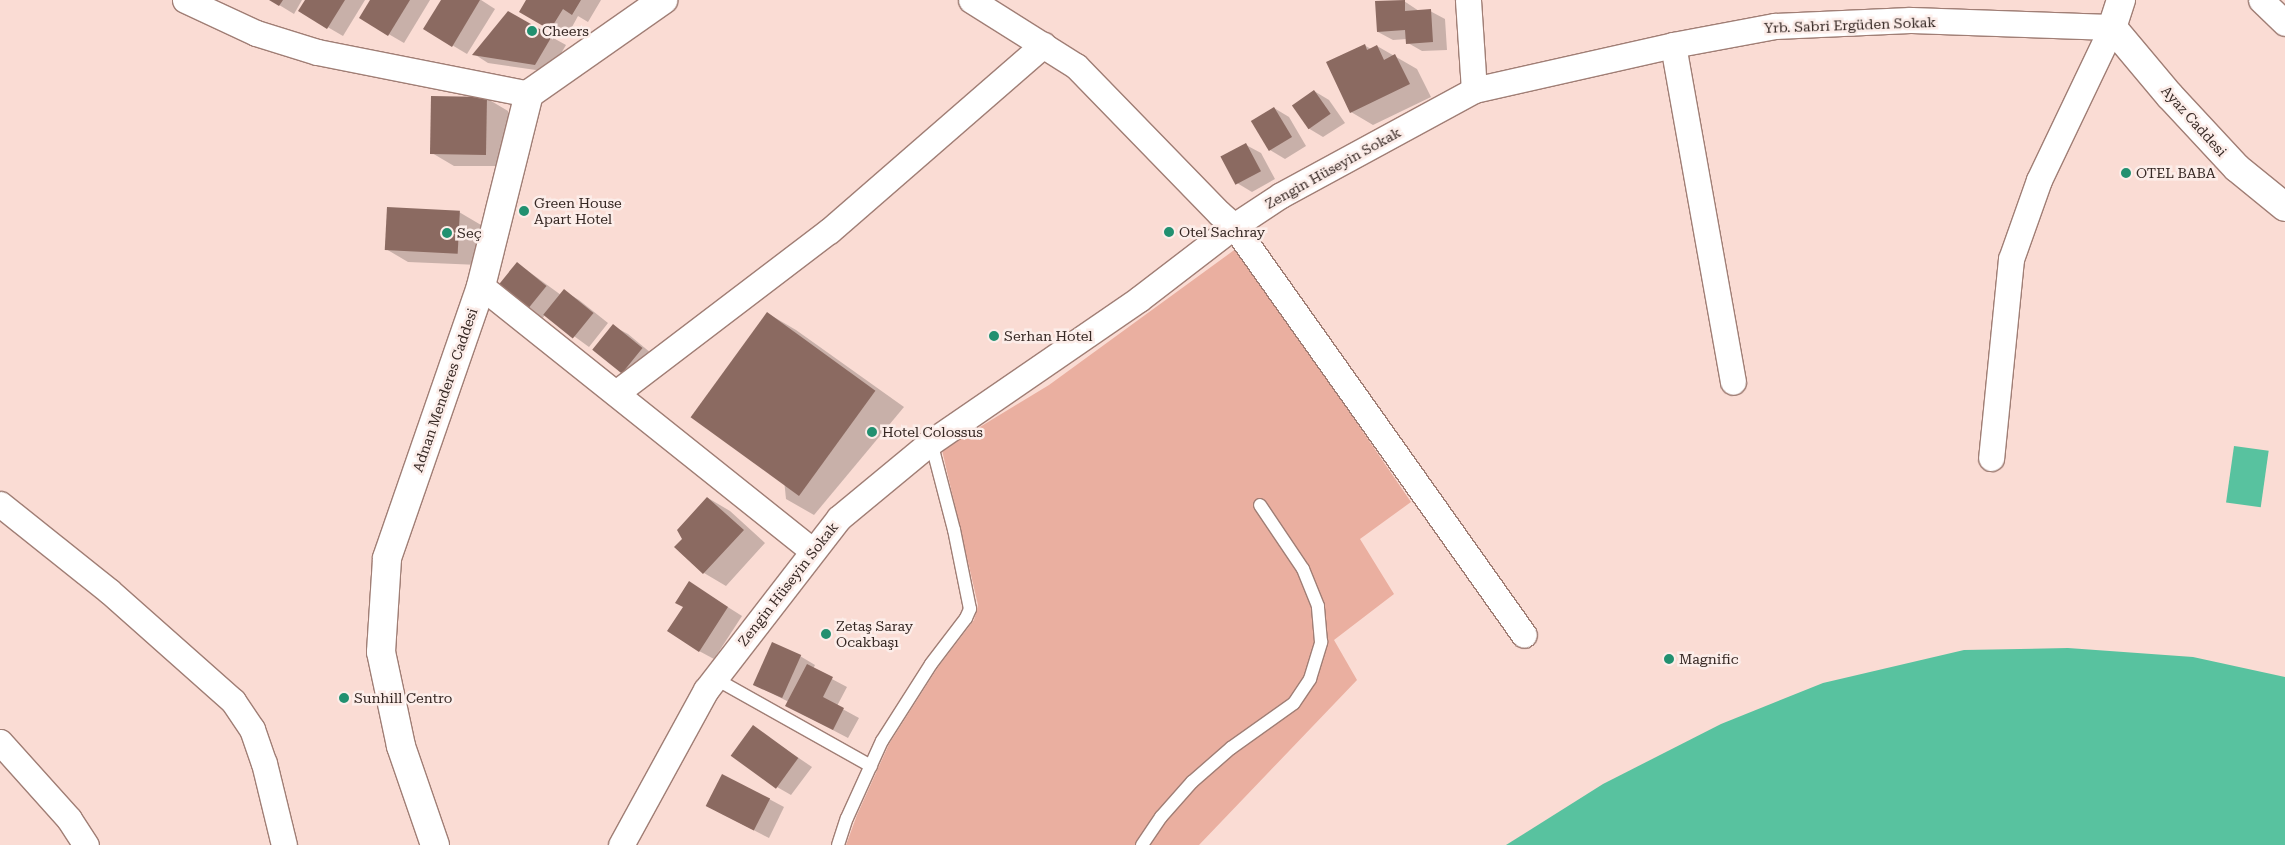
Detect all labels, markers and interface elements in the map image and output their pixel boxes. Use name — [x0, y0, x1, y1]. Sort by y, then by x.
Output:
street label: Yrb. Sabri Ergüden Sokak — [1764, 14, 1936, 36]
place label: Cheers — [542, 23, 589, 39]
marker: Cheers — [526, 25, 538, 37]
street label: Ayaz Caddesi — [2158, 82, 2230, 160]
street label: Zengin Hüseyin Sokak — [1262, 124, 1404, 212]
place label: OTEL BABA — [2136, 165, 2216, 181]
marker: OTEL BABA — [2120, 167, 2132, 179]
place label: Green House Apart Hotel — [534, 195, 622, 228]
marker: Green House Apart Hotel — [518, 205, 530, 217]
place label: Otel Sachray — [1179, 224, 1265, 240]
place label: Seç — [457, 225, 482, 241]
marker: Otel Sachray — [1163, 226, 1175, 238]
marker: Seç — [441, 227, 453, 239]
street label: Adnan Menderes Caddesi — [409, 306, 481, 474]
place label: Serhan Hotel — [1004, 328, 1093, 344]
marker: Serhan Hotel — [988, 330, 1000, 342]
place label: Hotel Colossus — [882, 424, 983, 440]
marker: Hotel Colossus — [866, 426, 878, 438]
street label: Zengin Hüseyin Sokak — [734, 519, 842, 649]
place label: Zetaş Saray Ocakbaşı — [836, 618, 913, 650]
marker: Zetaş Saray Ocakbaşı — [820, 628, 832, 640]
place label: Magnific — [1679, 651, 1739, 667]
marker: Magnific — [1663, 653, 1675, 665]
place label: Sunhill Centro — [354, 690, 452, 706]
marker: Sunhill Centro — [338, 692, 350, 704]

